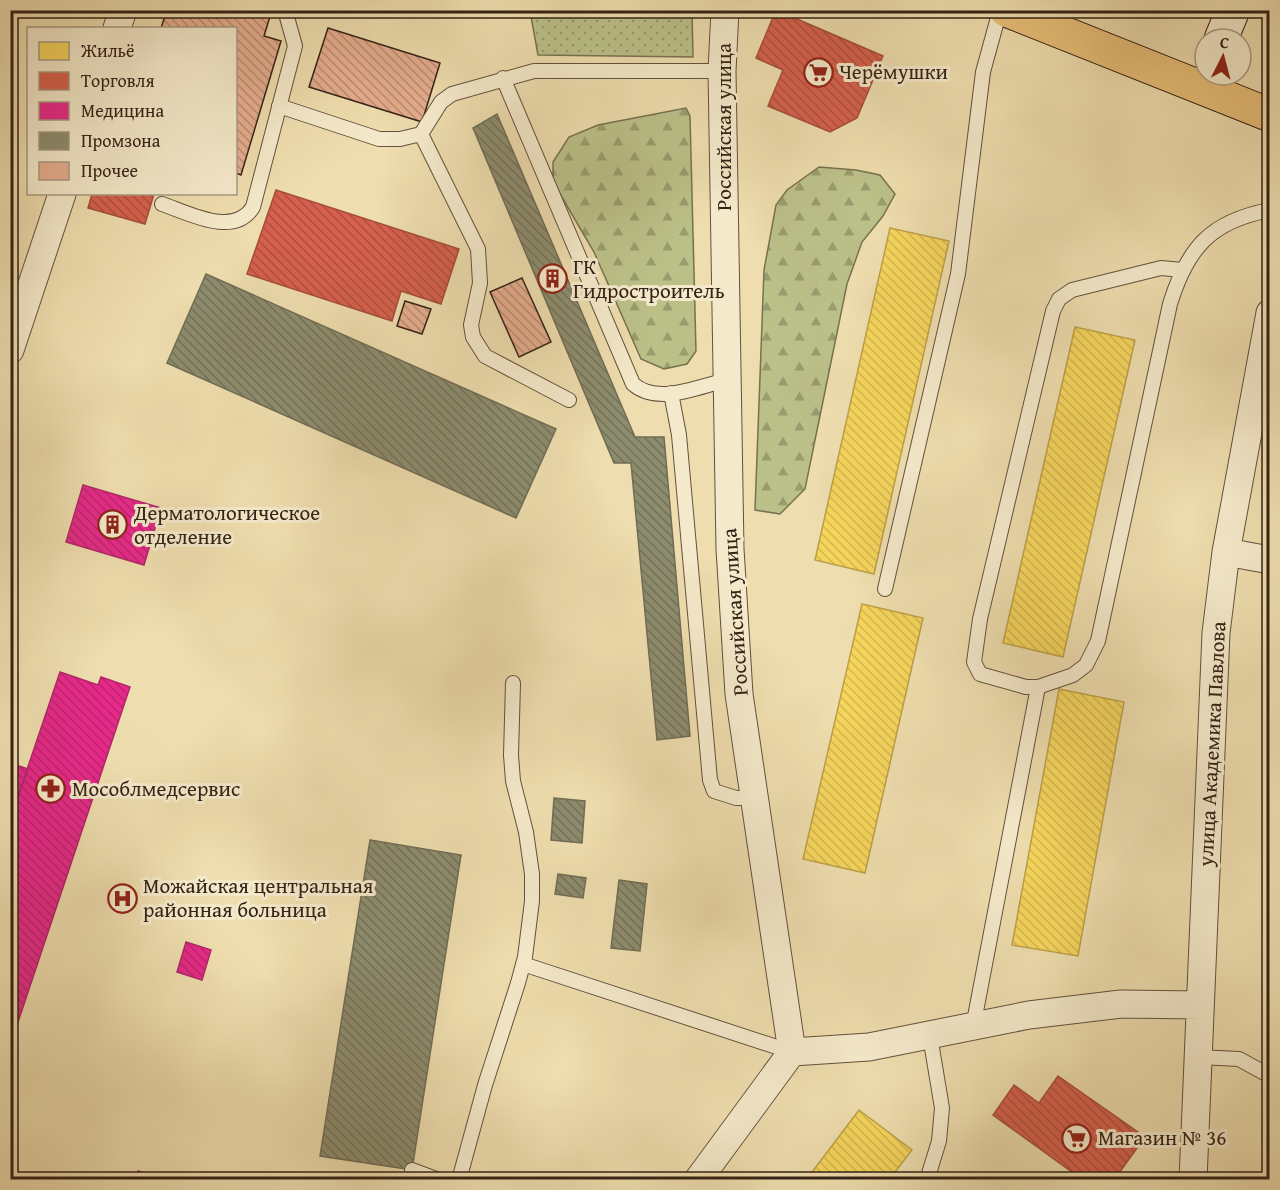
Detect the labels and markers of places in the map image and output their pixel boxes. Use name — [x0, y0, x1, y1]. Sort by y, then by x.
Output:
supermarket icon: Черёмушки — [802, 56, 834, 88]
place label: Черёмушки — [839, 56, 948, 87]
place label: ГК Гидростроитель — [573, 251, 725, 306]
building icon: ГК Гидростроитель — [536, 263, 568, 295]
place label: Дерматологическое отделение — [133, 497, 320, 552]
building icon: Дерматологическое отделение — [97, 509, 129, 541]
pharmacy icon: Мособлмедсервис — [35, 773, 67, 805]
place label: Мособлмедсервис — [72, 773, 240, 804]
place label: Можайская центральная районная больница — [143, 870, 374, 925]
hospital icon: Можайская центральная районная больница — [106, 882, 138, 914]
supermarket icon: Магазин № 36 — [1061, 1122, 1093, 1154]
place label: Магазин № 36 — [1098, 1122, 1226, 1153]

